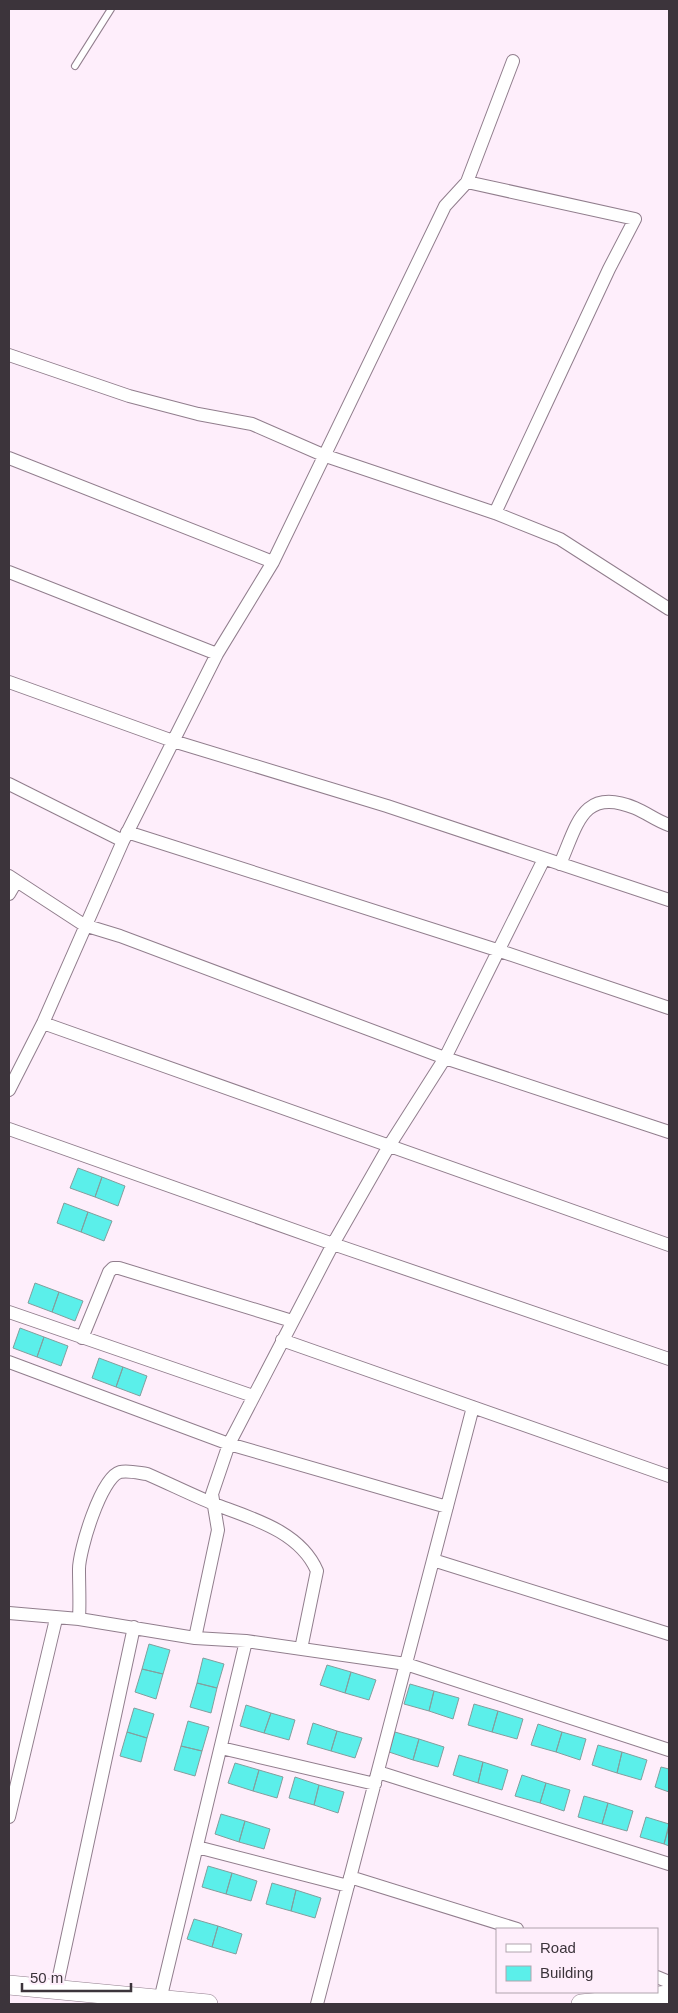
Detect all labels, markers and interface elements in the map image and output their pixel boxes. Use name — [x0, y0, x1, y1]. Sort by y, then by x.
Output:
legend — [496, 1928, 658, 1993]
text: Road — [540, 1939, 576, 1956]
scale bar — [22, 1960, 131, 1992]
text: Building — [540, 1964, 593, 1981]
text: 50 m — [30, 1969, 63, 1986]

